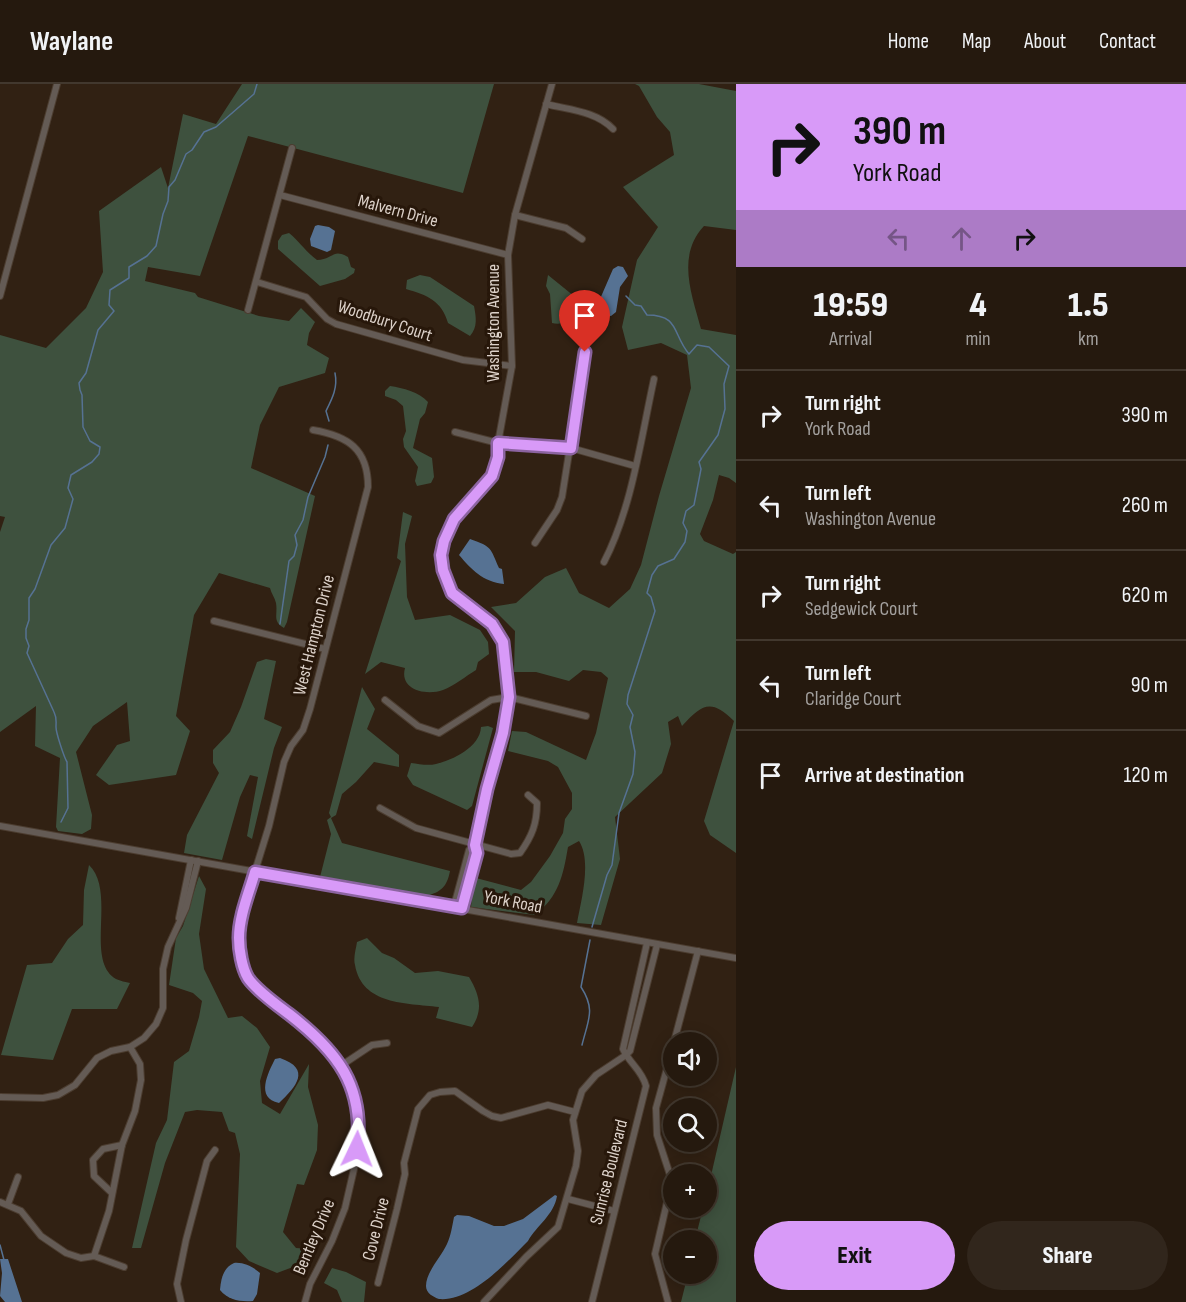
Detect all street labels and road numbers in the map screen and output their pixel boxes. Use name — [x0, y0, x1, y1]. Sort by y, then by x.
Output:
street label: Malvern Drive — [356, 190, 440, 232]
street label: Washington Avenue — [483, 264, 504, 382]
street label: Woodbury Court — [335, 296, 436, 346]
street label: West Hampton Drive — [289, 573, 339, 697]
street label: York Road — [482, 886, 544, 918]
street label: Sunrise Boulevard — [586, 1117, 632, 1227]
street label: Cove Drive — [358, 1195, 394, 1263]
street label: Bentley Drive — [289, 1196, 339, 1278]

